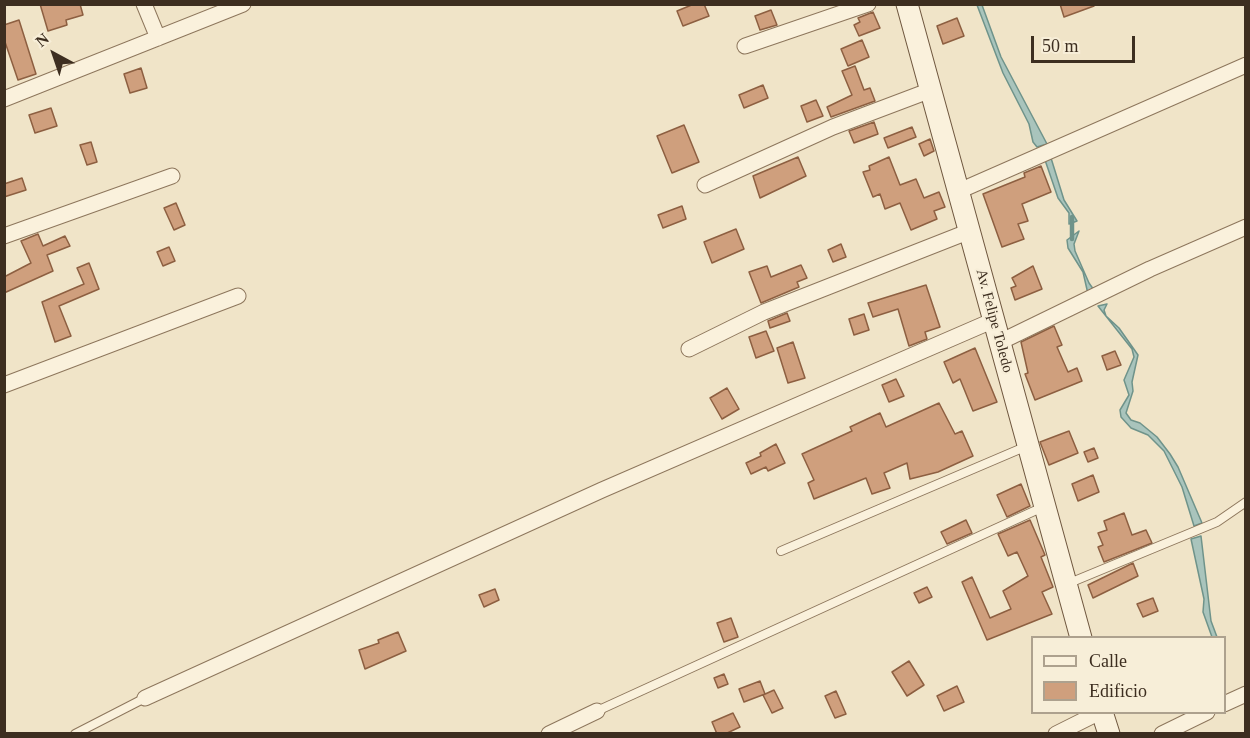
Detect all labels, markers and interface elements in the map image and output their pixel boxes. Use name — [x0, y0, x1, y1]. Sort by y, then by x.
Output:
north arrow — [24, 24, 84, 84]
scale bar — [1034, 24, 1138, 62]
text: N — [32, 30, 52, 50]
text: 50 m — [1042, 36, 1079, 56]
street label: Av. Felipe Toledo — [972, 267, 1016, 375]
legend — [1031, 636, 1226, 714]
text: Calle — [1089, 651, 1127, 671]
text: Edificio — [1089, 681, 1147, 701]

